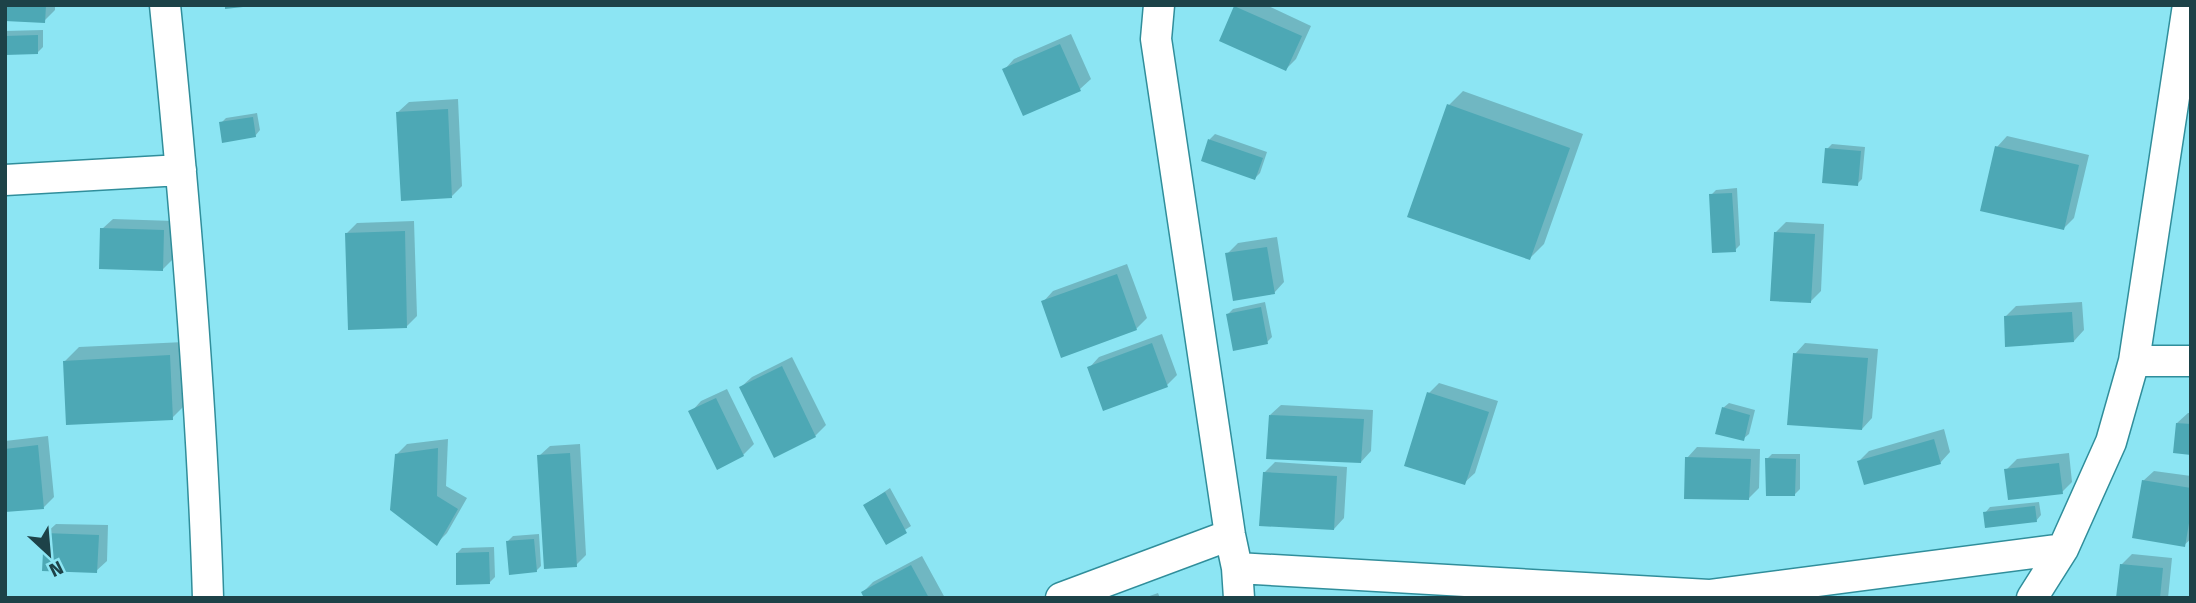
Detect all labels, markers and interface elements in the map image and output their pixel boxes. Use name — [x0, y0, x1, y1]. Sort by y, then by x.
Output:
north arrow — [14, 519, 84, 589]
text: N — [46, 556, 67, 582]

